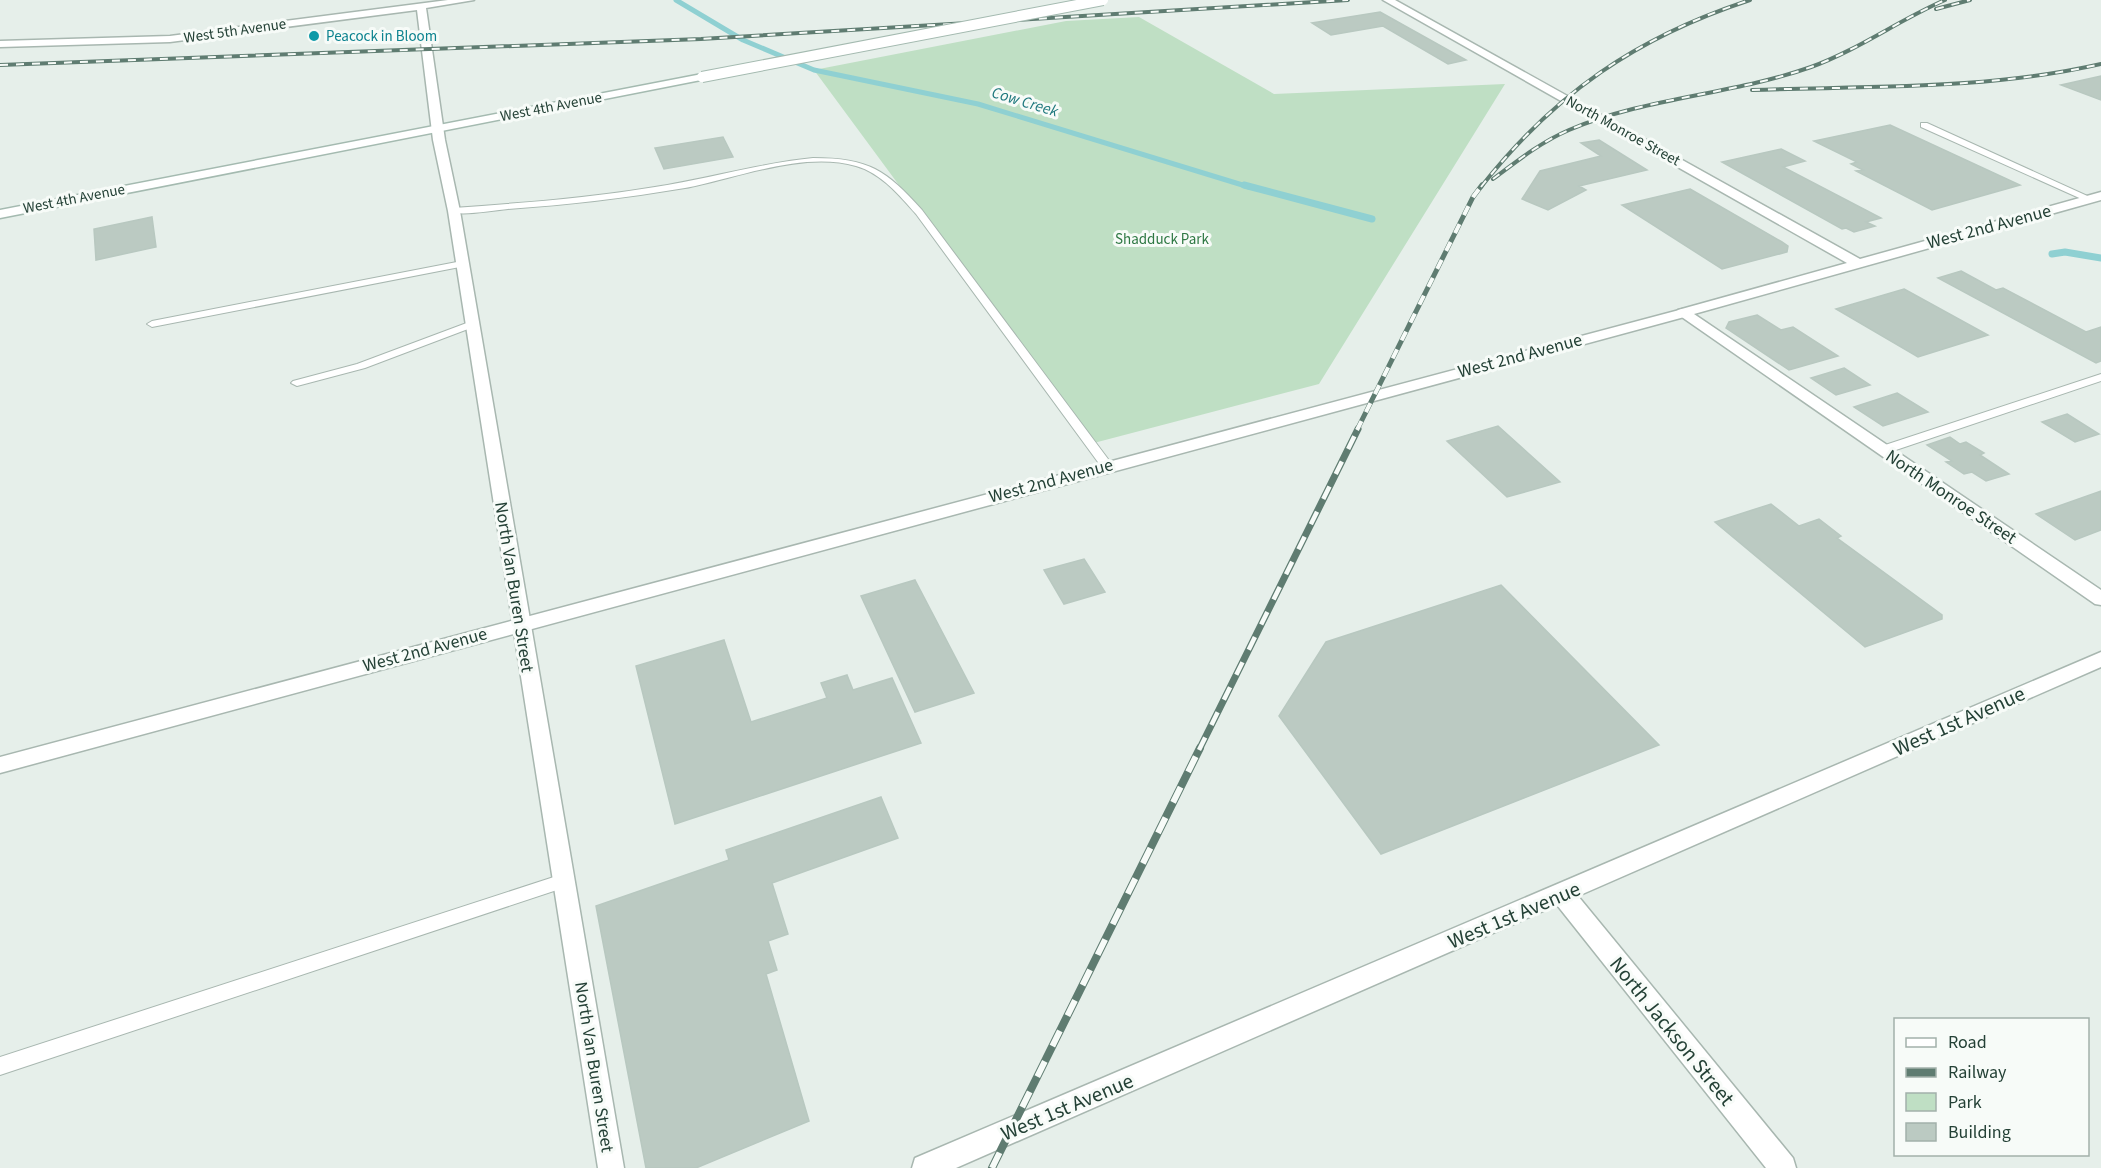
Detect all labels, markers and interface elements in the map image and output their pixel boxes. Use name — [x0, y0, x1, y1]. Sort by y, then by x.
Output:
street label: West 5th Avenue — [182, 13, 288, 49]
place label: Peacock in Bloom — [326, 26, 437, 47]
marker: Peacock in Bloom — [307, 29, 321, 43]
water label: Cow Creek — [989, 81, 1061, 123]
street label: West 4th Avenue — [498, 87, 604, 127]
street label: North Monroe Street — [1562, 91, 1684, 171]
street label: West 4th Avenue — [21, 179, 127, 219]
street label: West 2nd Avenue — [1924, 198, 2054, 256]
park label: Shadduck Park — [1115, 229, 1209, 250]
street label: West 2nd Avenue — [1455, 327, 1585, 385]
street label: North Monroe Street — [1880, 444, 2022, 550]
street label: West 2nd Avenue — [986, 452, 1116, 510]
street label: North Van Buren Street — [488, 500, 540, 674]
street label: West 2nd Avenue — [360, 621, 490, 679]
street label: West 1st Avenue — [1888, 679, 2030, 763]
street label: West 1st Avenue — [1443, 874, 1585, 956]
street label: North Jackson Street — [1602, 950, 1742, 1112]
street label: North Van Buren Street — [568, 980, 620, 1154]
legend — [1894, 1018, 2089, 1156]
text: Road — [1948, 1030, 1987, 1055]
text: Railway — [1948, 1060, 2007, 1085]
street label: West 1st Avenue — [996, 1066, 1138, 1148]
text: Park — [1948, 1090, 1982, 1115]
text: Building — [1948, 1120, 2011, 1145]

